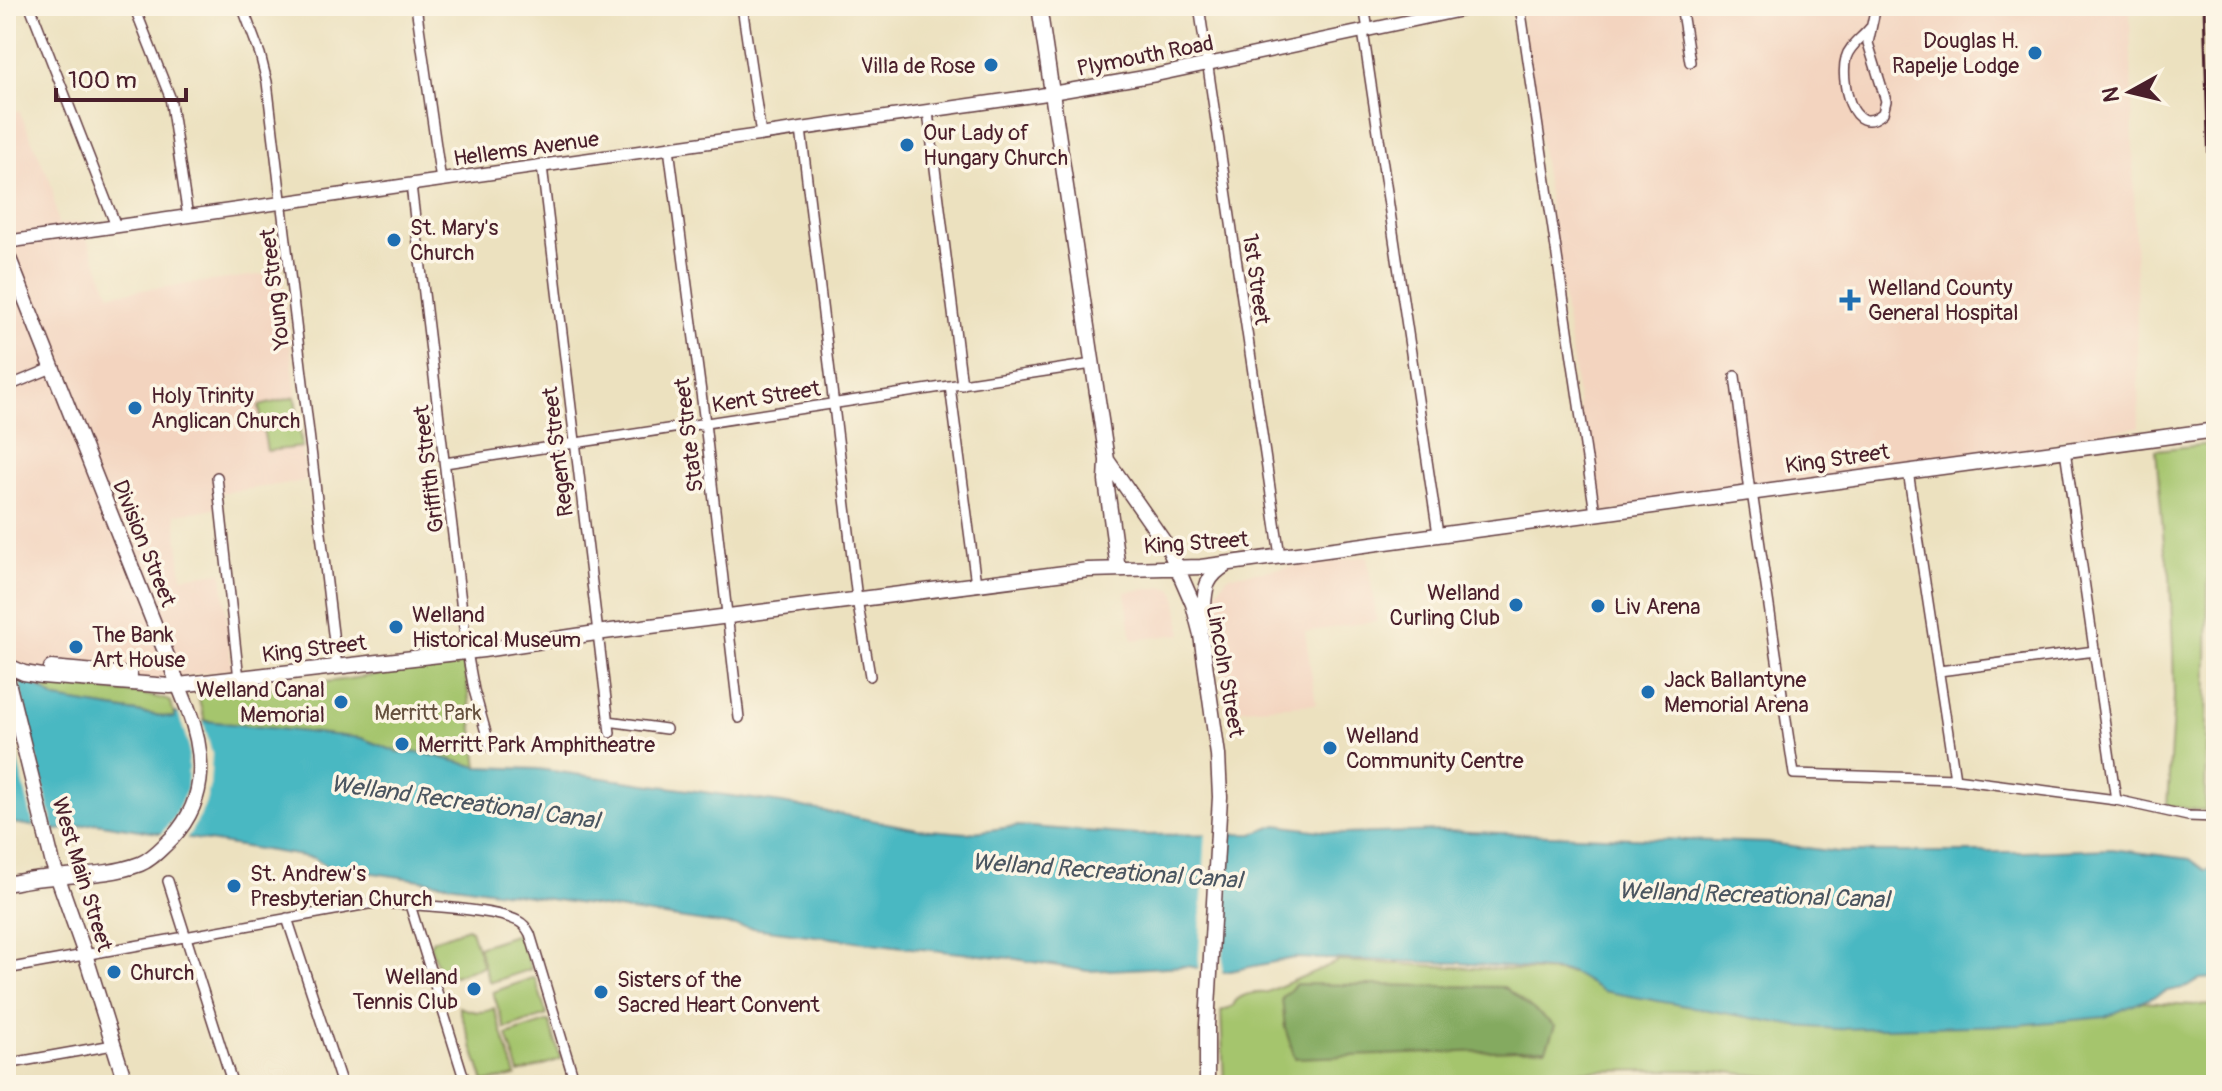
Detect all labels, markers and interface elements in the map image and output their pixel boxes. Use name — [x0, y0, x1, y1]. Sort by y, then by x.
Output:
place label: Douglas H. Rapelje Lodge — [1892, 27, 2019, 80]
street label: Plymouth Road — [1074, 29, 1216, 83]
marker: Douglas H. Rapelje Lodge — [2026, 44, 2044, 62]
scale bar — [56, 52, 186, 102]
place label: Villa de Rose — [861, 52, 975, 80]
north arrow — [2090, 52, 2170, 132]
marker: Villa de Rose — [982, 56, 1000, 74]
text: 100 m — [68, 66, 137, 95]
text: N — [2096, 85, 2126, 104]
place label: Our Lady of Hungary Church — [923, 119, 1068, 172]
street label: Hellems Avenue — [452, 125, 601, 173]
marker: Our Lady of Hungary Church — [898, 136, 916, 154]
place label: St. Mary's Church — [410, 214, 499, 267]
street label: Young Street — [254, 227, 296, 352]
marker: St. Mary's Church — [385, 231, 403, 249]
street label: 1st Street — [1236, 232, 1276, 327]
place label: Welland County General Hospital — [1868, 274, 2019, 327]
marker: Welland County General Hospital — [1839, 289, 1861, 311]
street label: Kent Street — [710, 375, 822, 419]
street label: State Street — [668, 376, 710, 494]
place label: Holy Trinity Anglican Church — [151, 382, 300, 435]
street label: Regent Street — [536, 385, 580, 518]
marker: Holy Trinity Anglican Church — [126, 399, 144, 417]
street label: Griffith Street — [407, 403, 451, 534]
street label: King Street — [1783, 438, 1891, 480]
street label: Division Street — [106, 476, 182, 611]
street label: King Street — [1143, 525, 1250, 561]
place label: Welland Curling Club — [1390, 579, 1500, 632]
place label: Liv Arena — [1614, 593, 1700, 621]
marker: Welland Curling Club — [1507, 596, 1525, 614]
marker: Liv Arena — [1589, 597, 1607, 615]
place label: Welland Historical Museum — [412, 601, 581, 654]
street label: Lincoln Street — [1200, 603, 1250, 740]
marker: Welland Historical Museum — [387, 618, 405, 636]
place label: The Bank Art House — [92, 621, 185, 674]
street label: King Street — [260, 629, 368, 669]
marker: The Bank Art House — [67, 638, 85, 656]
place label: Jack Ballantyne Memorial Arena — [1664, 666, 1809, 719]
place label: Welland Canal Memorial — [196, 676, 325, 729]
marker: Jack Ballantyne Memorial Arena — [1639, 683, 1657, 701]
marker: Welland Canal Memorial — [332, 693, 350, 711]
park label: Merritt Park — [374, 699, 482, 727]
place label: Welland Community Centre — [1346, 722, 1524, 775]
place label: Merritt Park Amphitheatre — [418, 731, 655, 759]
marker: Merritt Park Amphitheatre — [393, 735, 411, 753]
marker: Welland Community Centre — [1321, 739, 1339, 757]
water label: Welland Recreational Canal — [329, 769, 603, 836]
street label: West Main Street — [45, 794, 119, 955]
water label: Welland Recreational Canal — [971, 848, 1245, 896]
place label: St. Andrew's Presbyterian Church — [250, 860, 433, 913]
water label: Welland Recreational Canal — [1618, 876, 1892, 915]
marker: St. Andrew's Presbyterian Church — [225, 877, 243, 895]
place label: Church — [130, 959, 194, 987]
marker: Church — [105, 963, 123, 981]
place label: Welland Tennis Club — [353, 963, 458, 1016]
place label: Sisters of the Sacred Heart Convent — [617, 966, 820, 1019]
marker: Welland Tennis Club — [465, 980, 483, 998]
marker: Sisters of the Sacred Heart Convent — [592, 983, 610, 1001]

